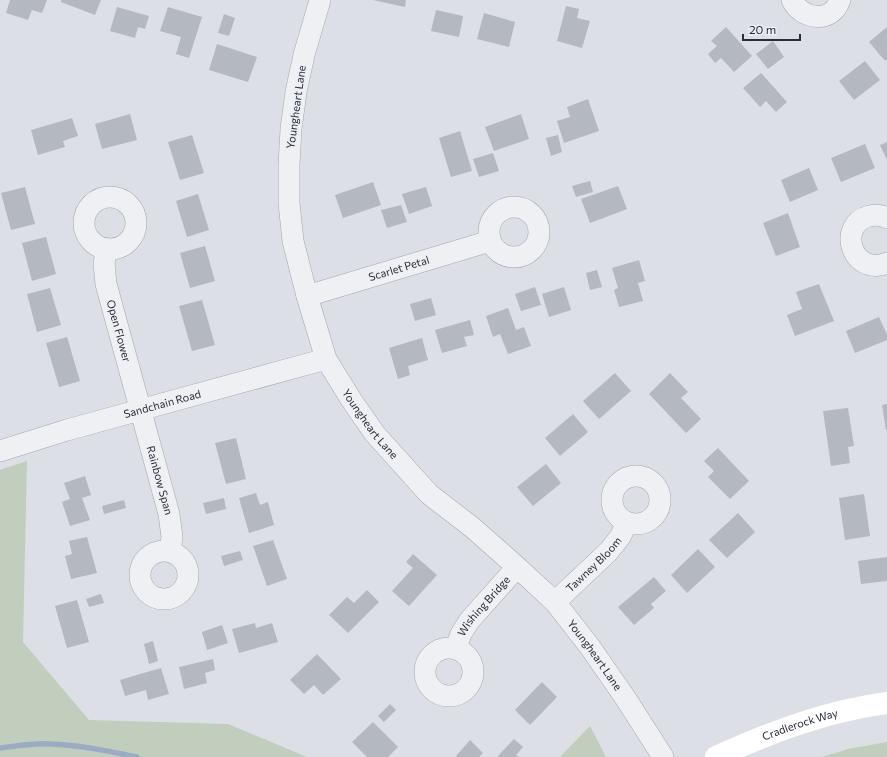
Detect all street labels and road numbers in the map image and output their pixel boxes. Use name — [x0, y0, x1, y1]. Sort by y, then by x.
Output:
street label: Youngheart Lane — [283, 64, 308, 150]
street label: Scarlet Petal — [367, 253, 431, 283]
street label: Open Flower — [105, 298, 134, 364]
street label: Youngheart Lane — [340, 386, 401, 461]
street label: Sandchain Road — [122, 387, 202, 420]
street label: Rainbow Span — [145, 444, 176, 516]
street label: Tawney Bloom — [563, 534, 624, 594]
street label: Wishing Bridge — [454, 573, 512, 638]
street label: Youngheart Lane — [565, 617, 625, 693]
street label: Cradlerock Way — [760, 706, 839, 743]

